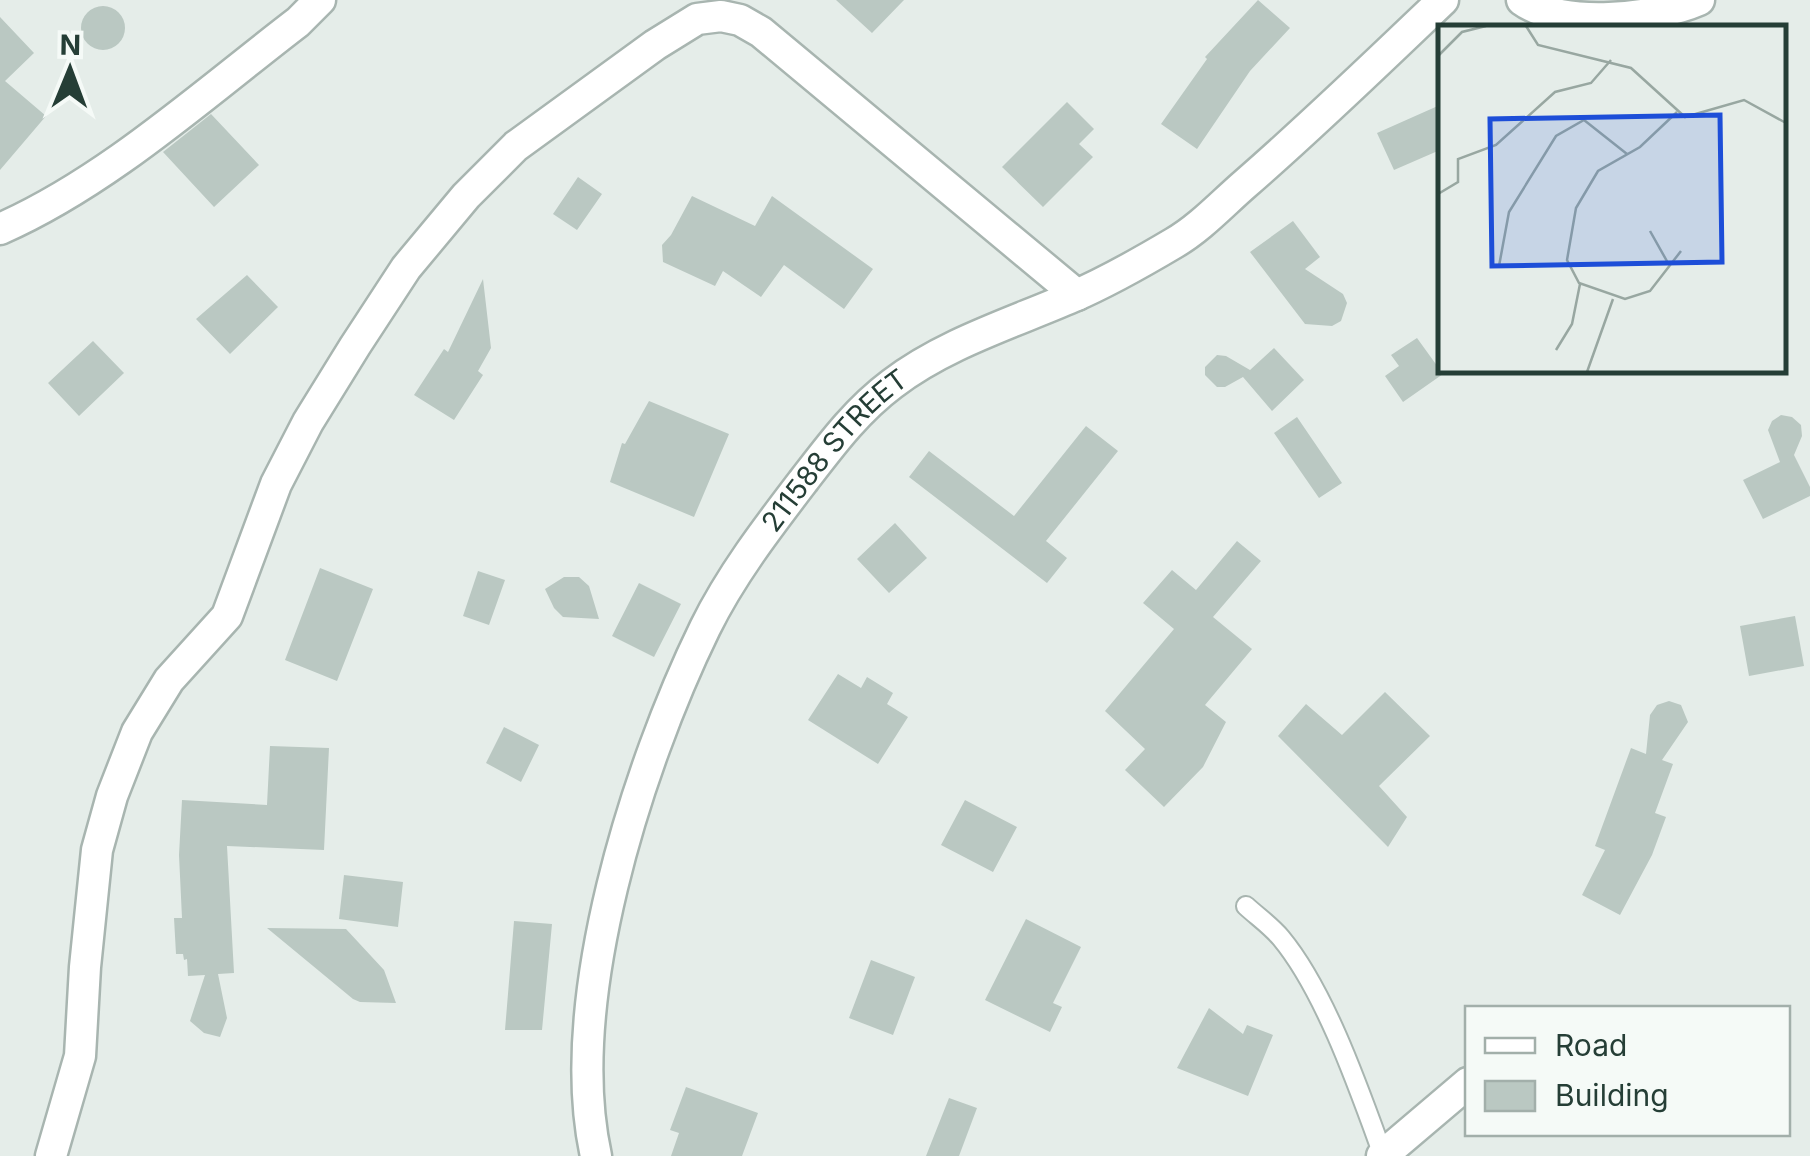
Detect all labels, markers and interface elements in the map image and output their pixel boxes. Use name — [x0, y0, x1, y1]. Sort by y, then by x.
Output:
north arrow — [20, 20, 120, 120]
inset map — [1438, 25, 1785, 372]
text: N — [59, 28, 81, 62]
street label: 211588 STREET — [754, 362, 914, 538]
legend — [1465, 1006, 1790, 1136]
text: Road — [1555, 1027, 1627, 1063]
text: Building — [1555, 1077, 1669, 1113]

